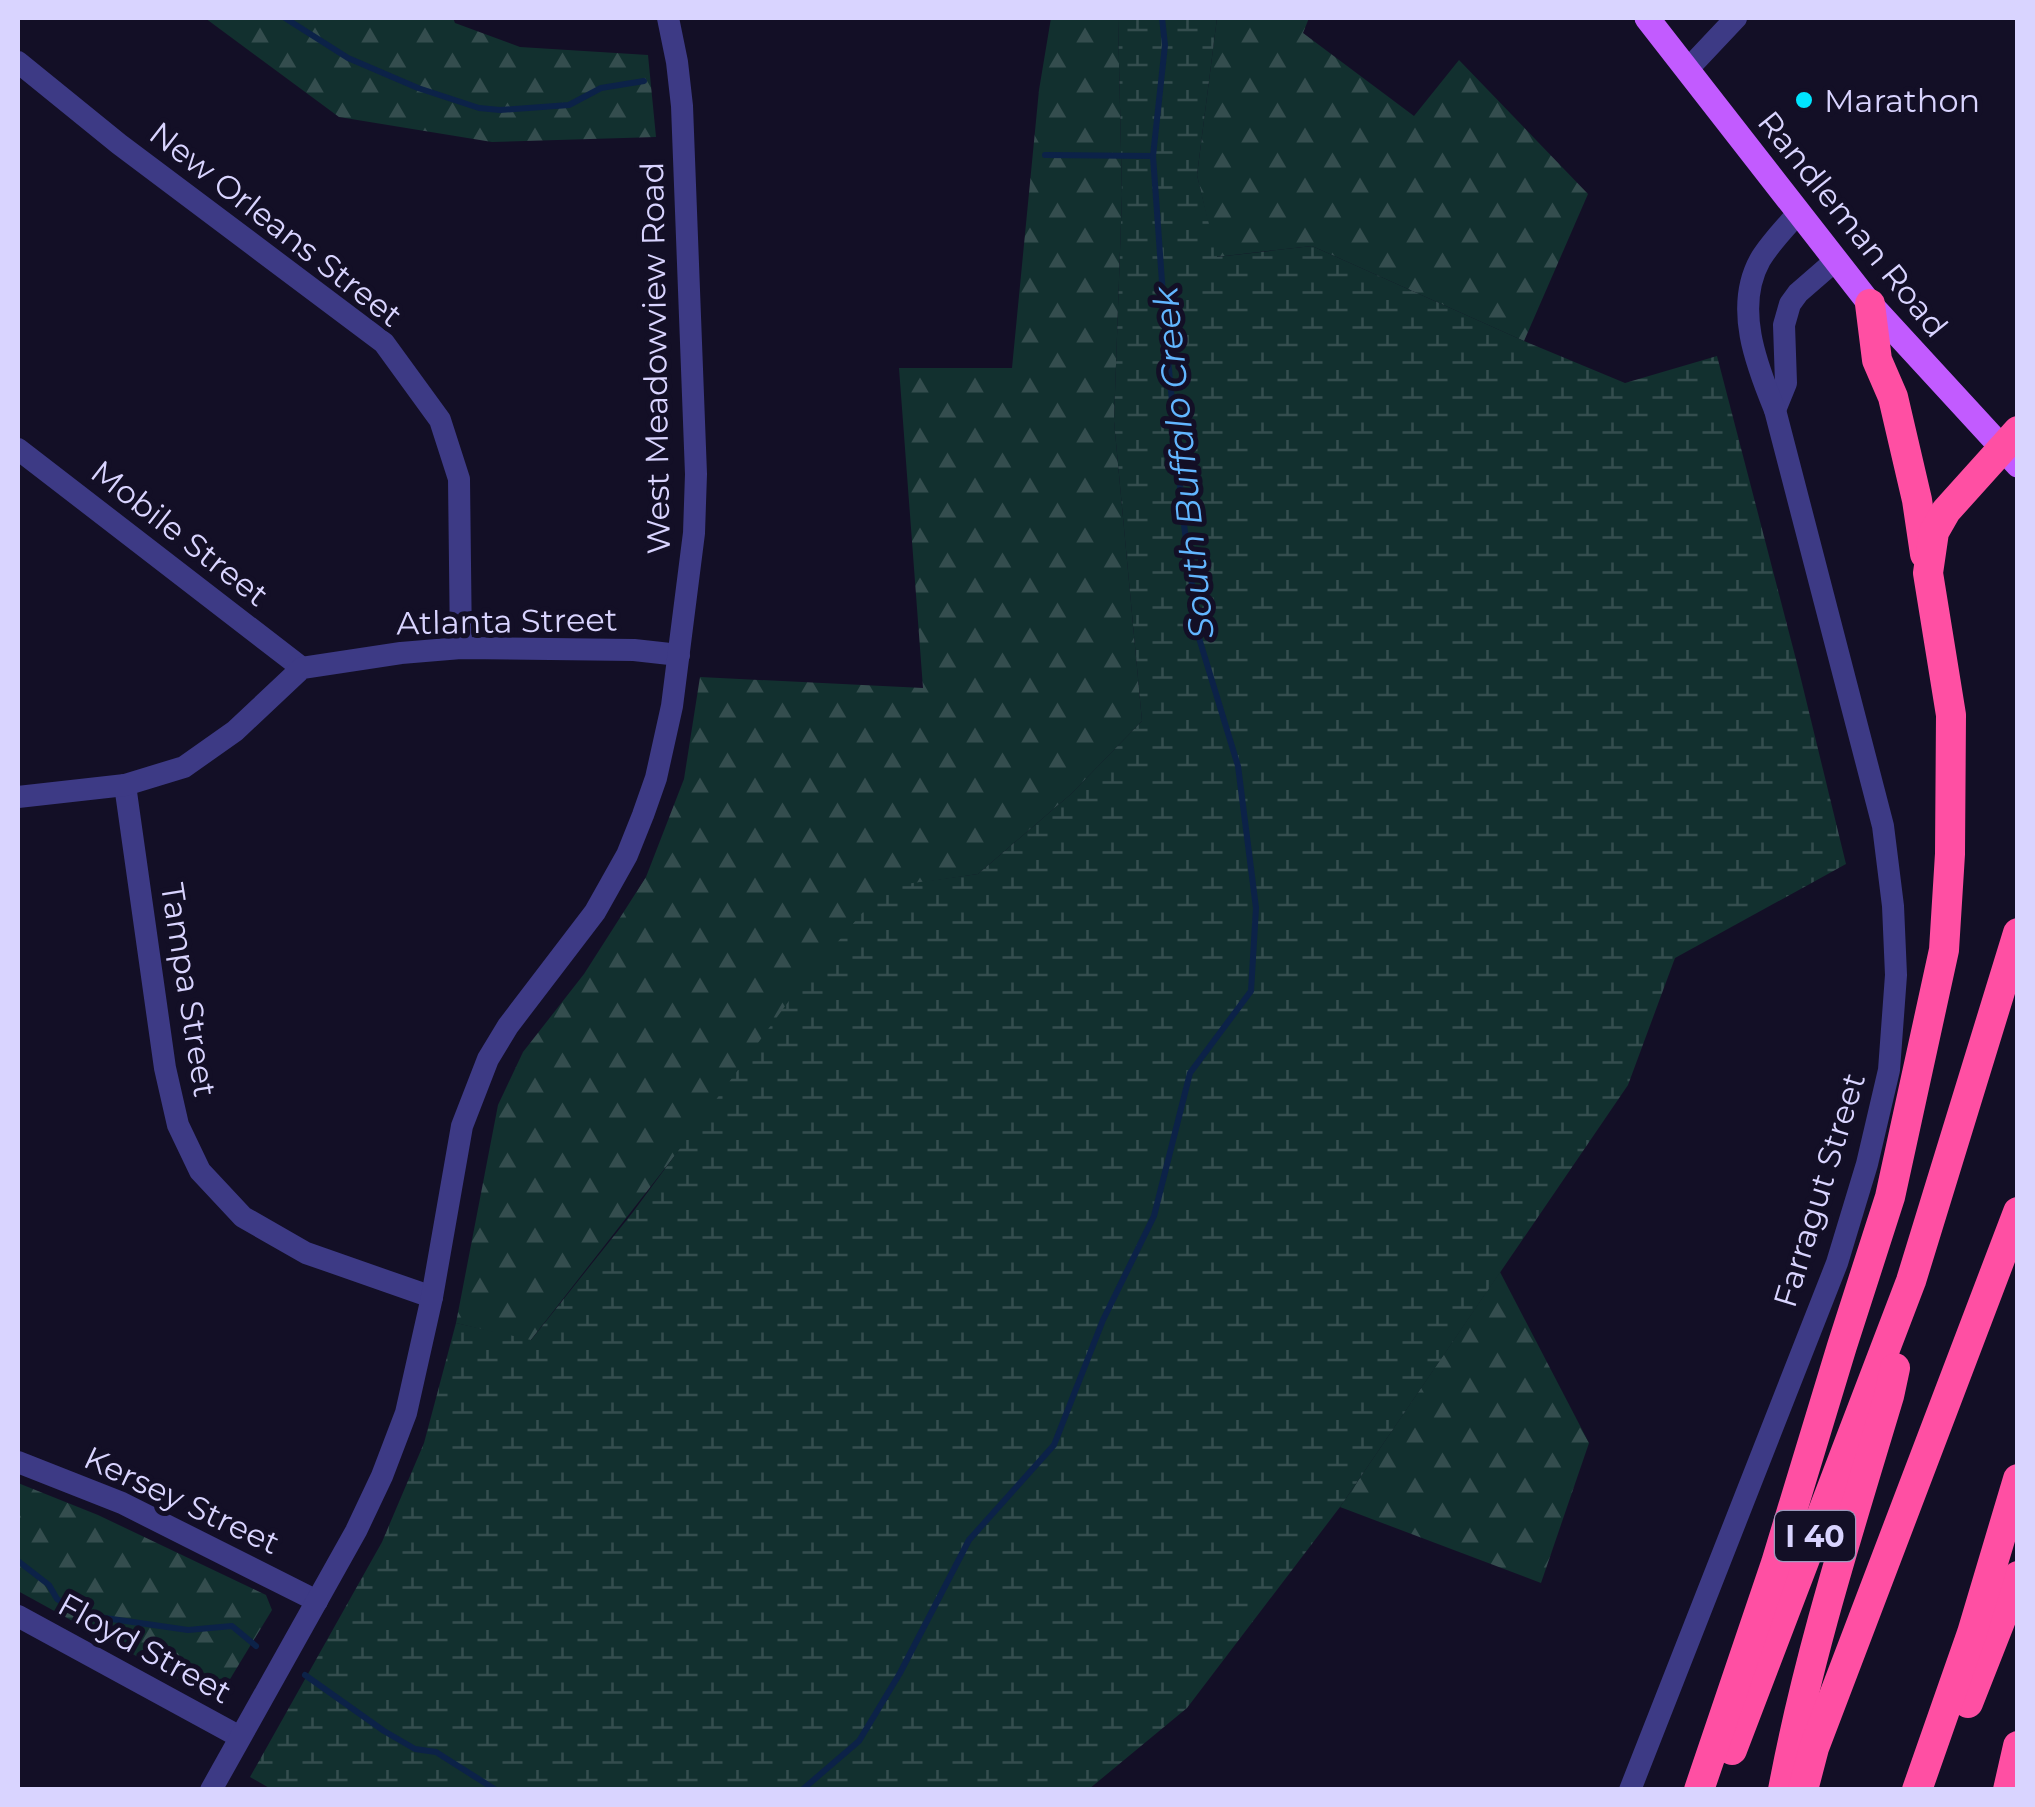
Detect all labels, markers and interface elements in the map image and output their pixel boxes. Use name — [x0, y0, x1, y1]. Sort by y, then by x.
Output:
place label: Marathon — [1824, 81, 1980, 120]
marker: Marathon — [1793, 89, 1815, 111]
street label: Randleman Road — [1750, 103, 1956, 345]
street label: New Orleans Street — [142, 113, 410, 335]
street label: West Meadowview Road — [632, 161, 678, 555]
water label: South Buffalo Creek — [1143, 283, 1223, 641]
street label: Mobile Street — [84, 452, 276, 614]
street label: Atlanta Street — [396, 600, 618, 642]
street label: Tampa Street — [153, 880, 225, 1100]
street label: Farragut Street — [1765, 1068, 1873, 1312]
street label: Kersey Street — [78, 1438, 286, 1562]
road number: I 40 — [1775, 1511, 1855, 1561]
street label: Floyd Street — [52, 1584, 238, 1712]

